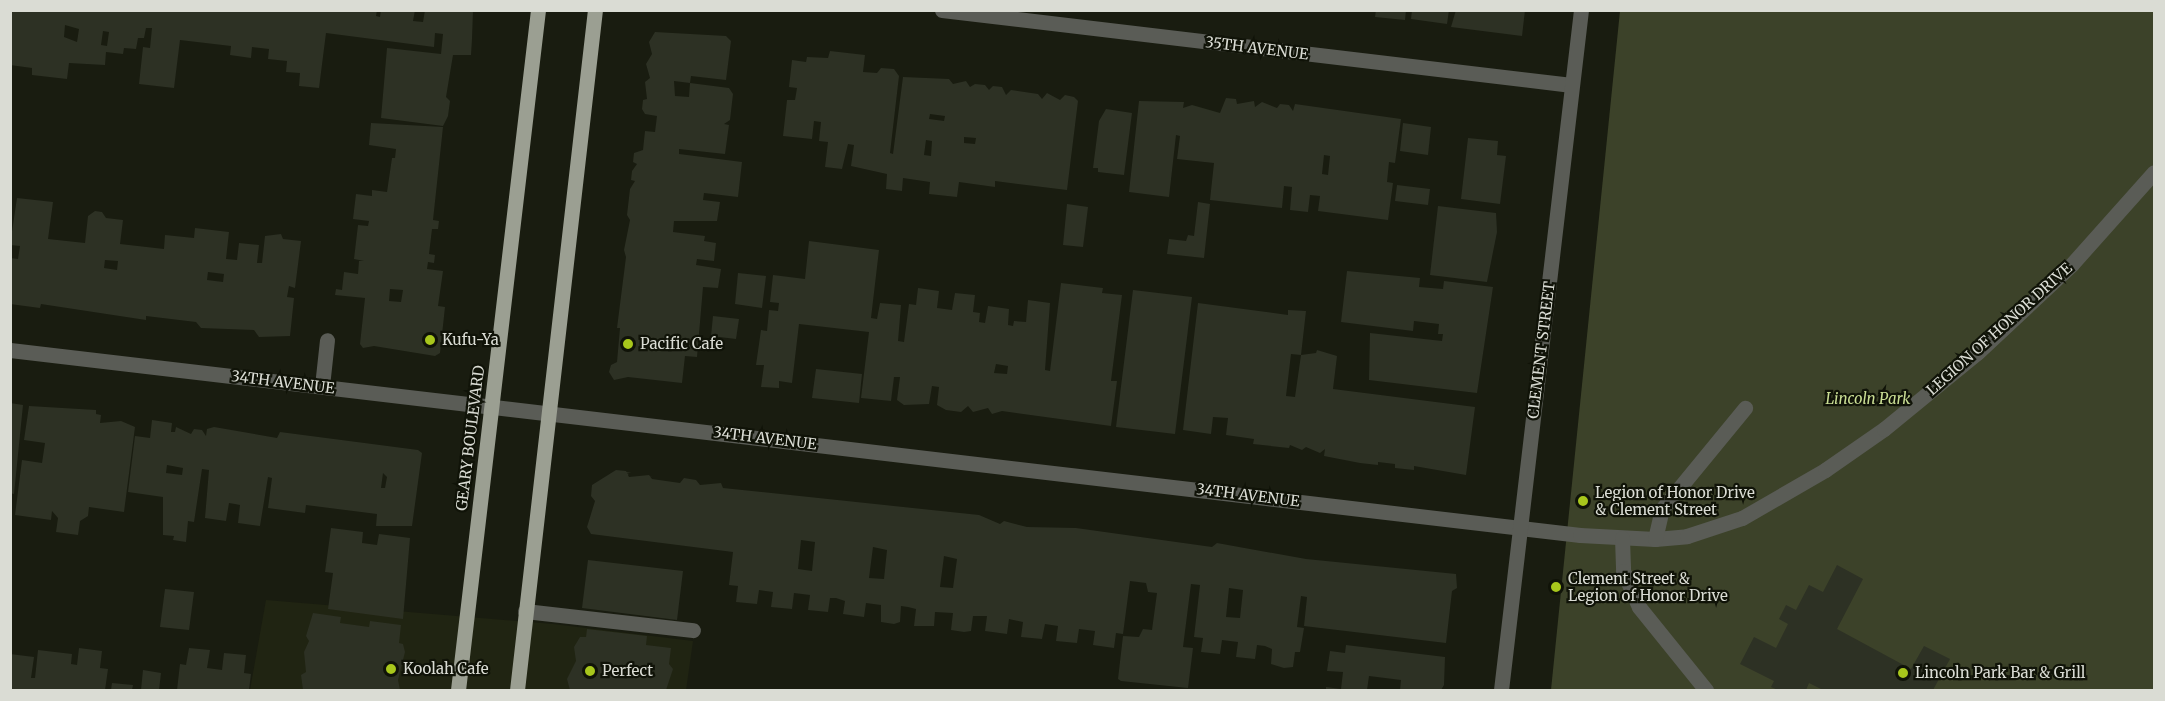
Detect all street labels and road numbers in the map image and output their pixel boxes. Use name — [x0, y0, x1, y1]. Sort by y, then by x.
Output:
street label: 35TH AVENUE — [1204, 33, 1310, 63]
street label: LEGION OF HONOR DRIVE — [1923, 259, 2075, 399]
street label: CLEMENT STREET — [1524, 280, 1558, 420]
street label: GEARY BOULEVARD — [452, 364, 488, 512]
street label: 34TH AVENUE — [230, 367, 336, 397]
street label: 34TH AVENUE — [712, 423, 818, 453]
street label: 34TH AVENUE — [1195, 480, 1301, 510]

